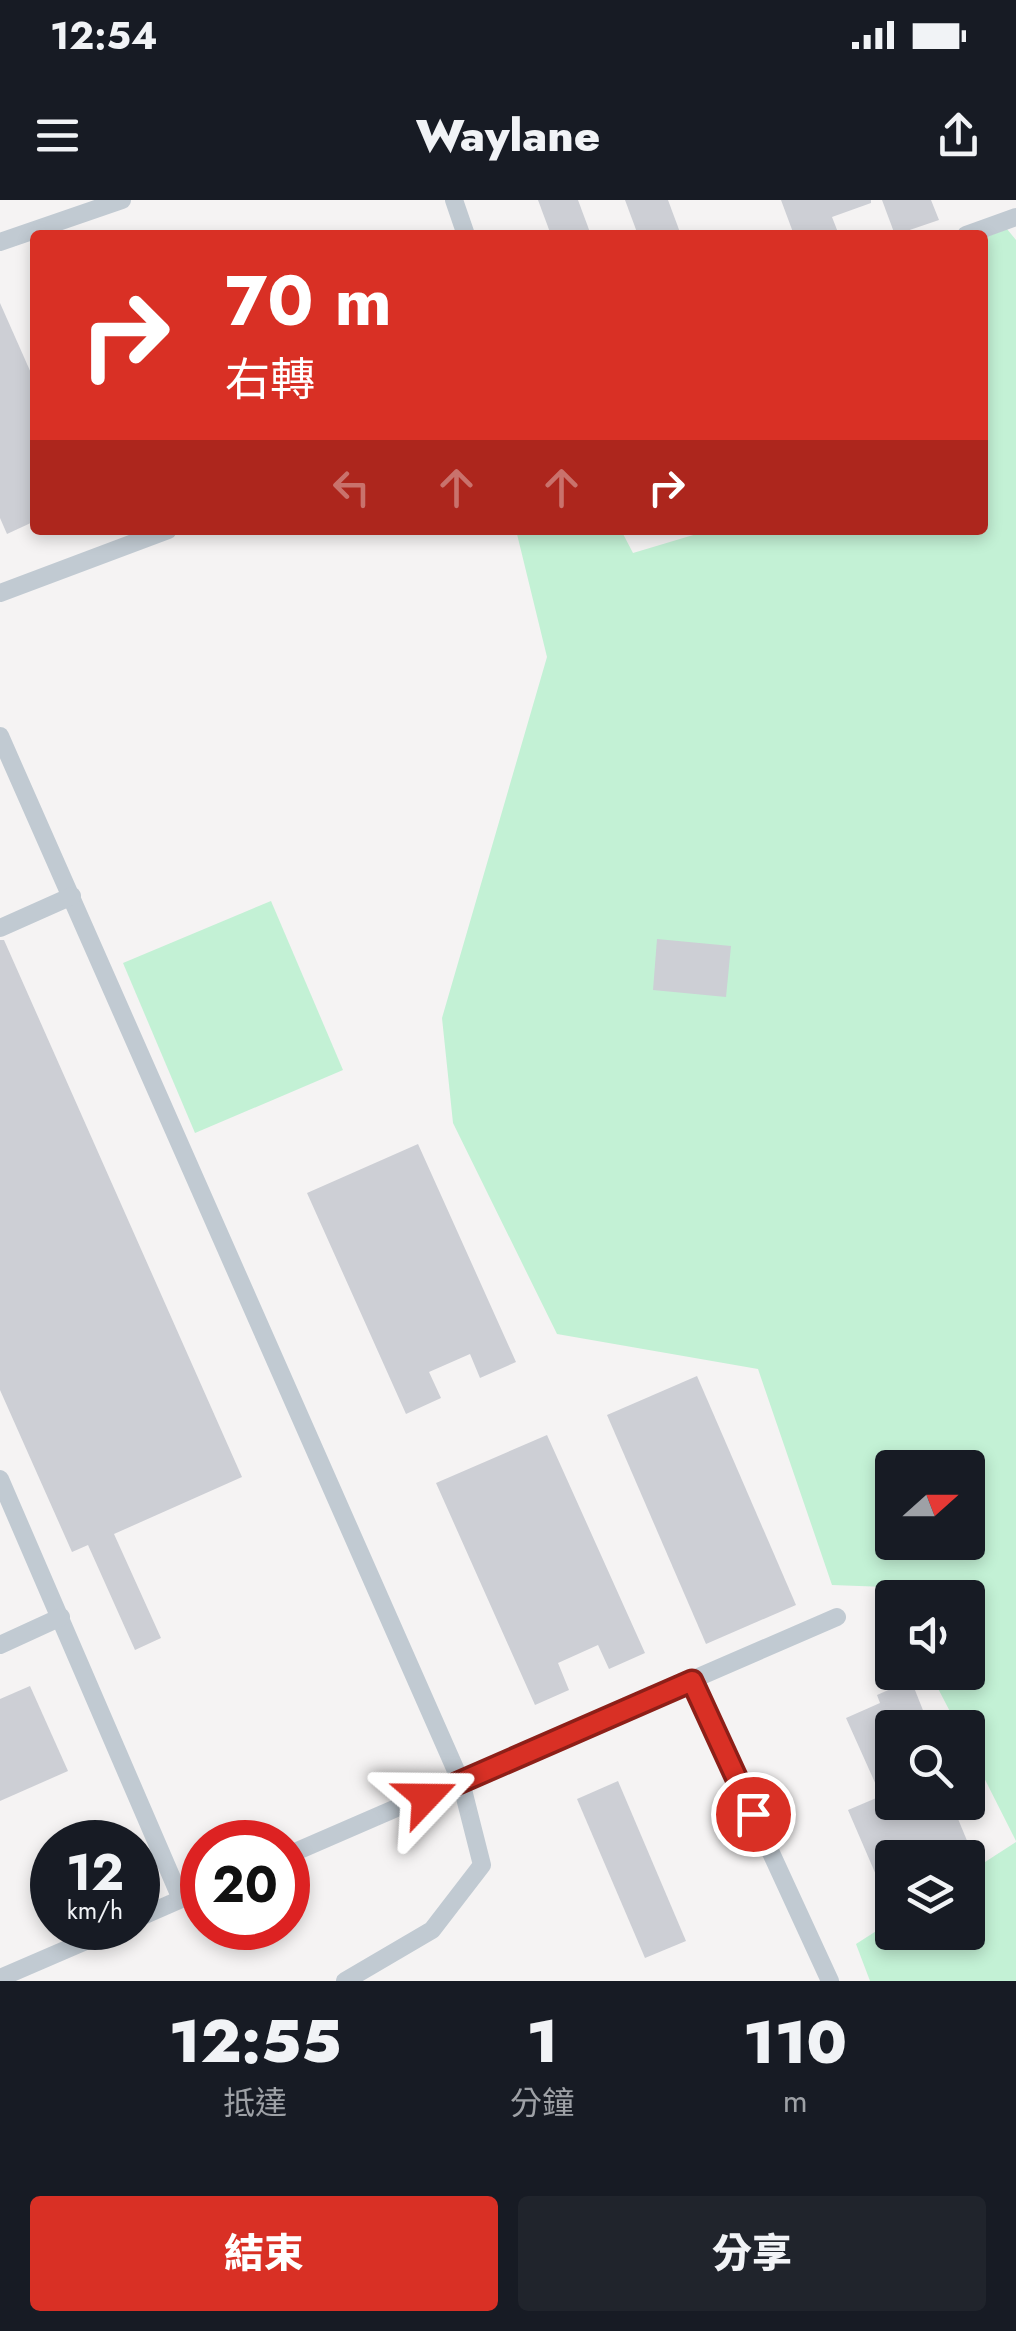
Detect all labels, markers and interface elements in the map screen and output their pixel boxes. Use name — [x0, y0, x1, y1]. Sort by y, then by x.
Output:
text: 12:54 — [50, 8, 158, 63]
text: Waylane — [416, 103, 600, 168]
icon: menu — [30, 108, 85, 163]
icon: share — [931, 108, 986, 163]
text: 70 m — [225, 250, 392, 351]
icon: right — [60, 270, 190, 400]
text: 右轉 — [225, 347, 315, 412]
icon: left — [324, 460, 379, 515]
icon: ahead — [429, 460, 484, 515]
icon: ahead — [534, 460, 589, 515]
icon: right — [639, 460, 694, 515]
north arrow — [875, 1450, 985, 1560]
map controls — [875, 1450, 985, 1950]
button: sound — [875, 1580, 985, 1690]
button: search — [875, 1710, 985, 1820]
position arrow — [374, 1745, 478, 1849]
pin — [711, 1772, 796, 1857]
icon: arrive — [726, 1787, 781, 1842]
speed limit sign: 20 — [180, 1820, 310, 1950]
text: 12 — [66, 1836, 124, 1909]
button: layers — [875, 1840, 985, 1950]
text: km/h — [67, 1892, 123, 1928]
text: 12:55 — [169, 1998, 341, 2085]
text: 1 — [526, 1998, 558, 2085]
text: 110 — [743, 1999, 847, 2086]
text: m — [783, 2078, 808, 2124]
text: 抵達 — [223, 2080, 287, 2126]
text: 分鐘 — [510, 2080, 574, 2126]
button: 結束 — [30, 2196, 498, 2311]
button: 分享 — [518, 2196, 986, 2311]

